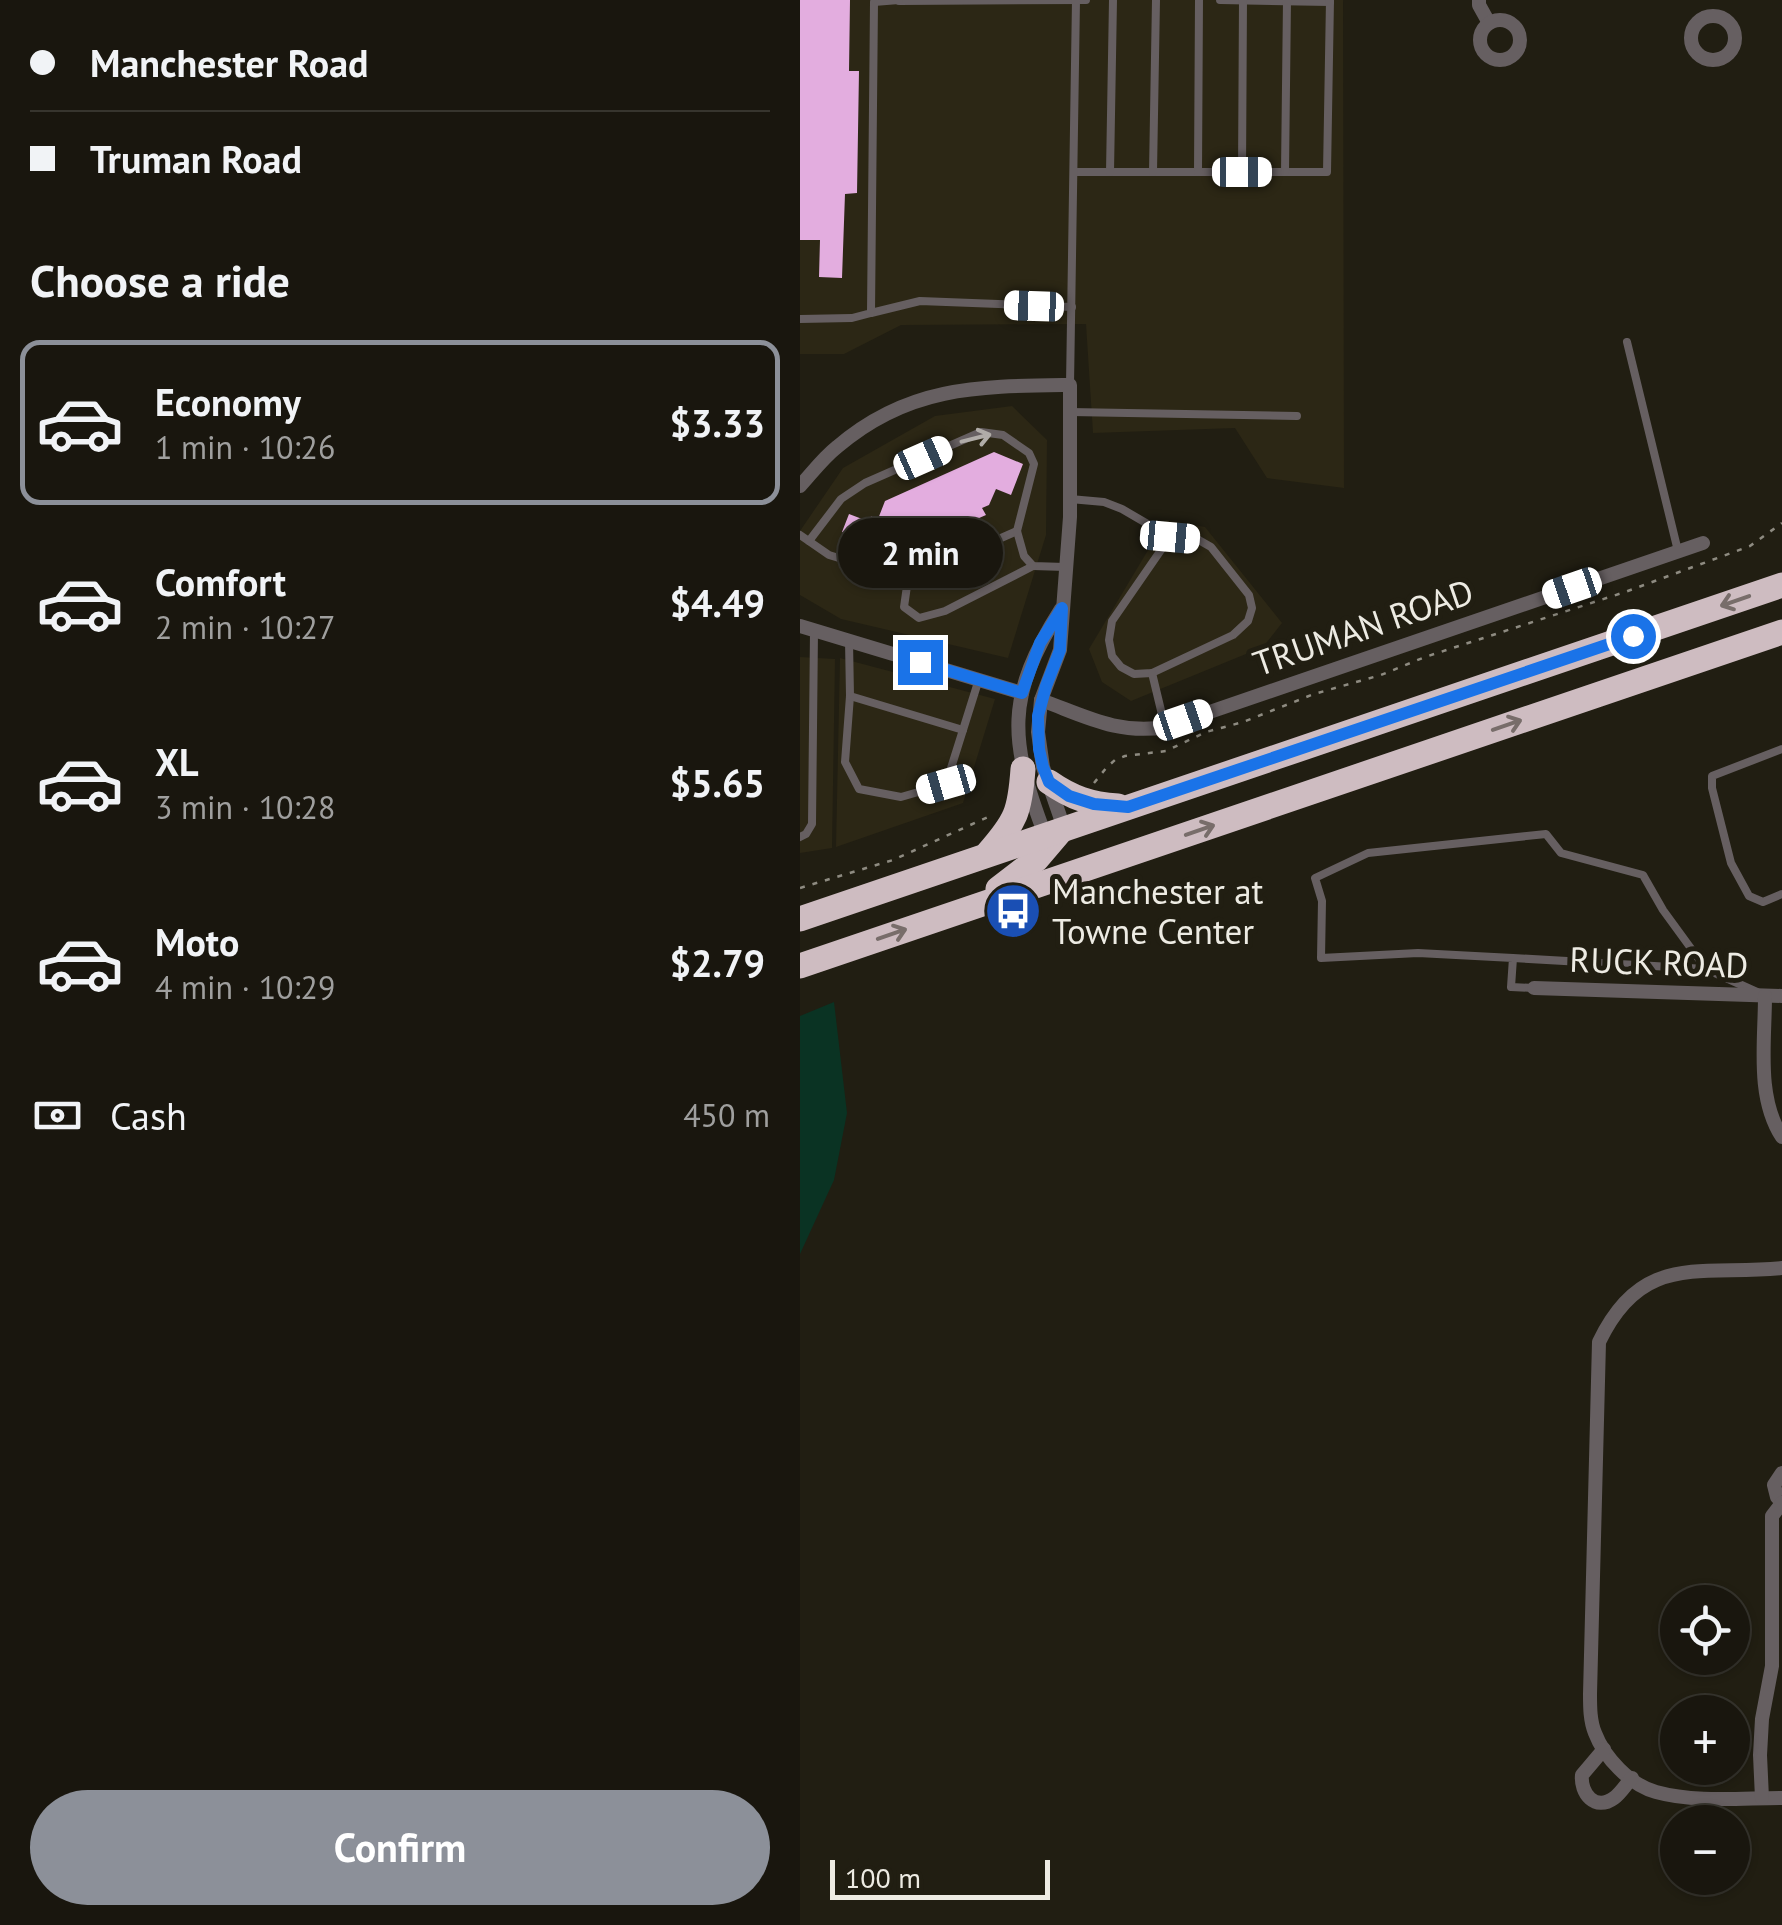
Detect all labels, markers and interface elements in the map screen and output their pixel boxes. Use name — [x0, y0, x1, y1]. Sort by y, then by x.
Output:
text: Manchester Road — [90, 38, 369, 87]
text: Truman Road — [90, 134, 302, 183]
car — [1212, 157, 1272, 187]
text: Choose a ride — [30, 251, 290, 309]
car — [1003, 290, 1065, 322]
text: Economy — [155, 377, 301, 426]
icon: car — [35, 378, 125, 468]
text: $3.33 — [669, 398, 765, 447]
text: 1 min · 10:26 — [155, 426, 335, 468]
one-way arrow — [959, 428, 991, 446]
car — [889, 432, 957, 484]
callout: 2 min — [838, 517, 1002, 587]
car — [1139, 519, 1201, 555]
text: 2 min — [881, 532, 960, 574]
text: Comfort — [155, 557, 286, 606]
icon: car — [35, 558, 125, 648]
car — [1539, 564, 1605, 612]
street label: TRUMAN ROAD — [1247, 568, 1479, 686]
text: $4.49 — [669, 578, 765, 627]
one-way arrow — [1720, 594, 1752, 612]
text: 2 min · 10:27 — [155, 606, 335, 648]
route start — [1611, 614, 1656, 659]
route end — [898, 640, 943, 685]
car — [1150, 696, 1216, 744]
one-way arrow — [1491, 715, 1522, 733]
text: XL — [155, 737, 199, 786]
icon: car — [35, 738, 125, 828]
text: $5.65 — [669, 758, 765, 807]
car — [913, 761, 979, 807]
text: 3 min · 10:28 — [155, 786, 335, 828]
one-way arrow — [1183, 819, 1215, 837]
place label: Manchester at Towne Center — [1052, 868, 1264, 954]
bus stop icon: Manchester at Towne Center — [983, 881, 1043, 941]
text: Moto — [155, 917, 239, 966]
icon: car — [35, 918, 125, 1008]
one-way arrow — [875, 924, 906, 942]
street label: RUCK ROAD — [1569, 936, 1749, 988]
text: $2.79 — [669, 938, 765, 987]
text: 4 min · 10:29 — [155, 966, 335, 1008]
icon: cash — [30, 1088, 85, 1143]
text: Cash — [110, 1091, 187, 1140]
text: 450 m — [683, 1094, 770, 1136]
map controls — [1660, 1585, 1750, 1895]
button: locate — [1660, 1585, 1750, 1675]
button: + — [1660, 1695, 1750, 1785]
button: Confirm — [30, 1790, 770, 1905]
button: − — [1660, 1805, 1750, 1895]
scale bar — [830, 1855, 1050, 1900]
text: 100 m — [845, 1859, 921, 1896]

